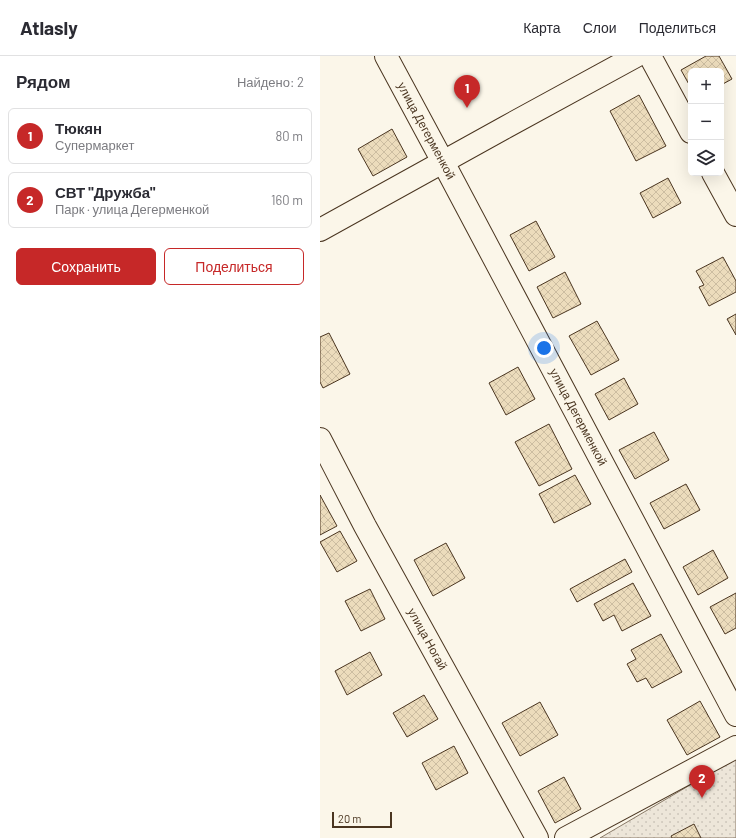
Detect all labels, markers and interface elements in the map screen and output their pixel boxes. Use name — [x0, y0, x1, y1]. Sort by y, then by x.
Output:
text: Atlasly — [20, 16, 78, 39]
text: Карта — [523, 19, 561, 36]
text: Слои — [583, 19, 617, 36]
text: Поделиться — [639, 19, 716, 36]
map controls — [688, 68, 724, 176]
button: + — [688, 68, 724, 104]
text: Рядом — [16, 71, 71, 91]
text: Найдено: 2 — [237, 74, 304, 90]
pin: 1 — [454, 75, 480, 108]
street label: улица Дегерменкой — [394, 79, 459, 181]
button: − — [688, 104, 724, 140]
text: Тюкян — [55, 119, 102, 137]
text: 1 — [28, 128, 32, 144]
text: 80 m — [276, 128, 303, 144]
text: Супермаркет — [55, 137, 134, 153]
button: layers — [688, 140, 724, 176]
text: СВТ "Дружба" — [55, 183, 155, 201]
text: 2 — [26, 192, 34, 208]
text: 160 m — [271, 192, 303, 208]
text: Парк · улица Дегерменкой — [55, 201, 209, 217]
button: Сохранить — [16, 248, 156, 285]
button: Поделиться — [164, 248, 304, 285]
your location — [534, 338, 554, 358]
street label: улица Дегерменкой — [547, 366, 611, 468]
street label: улица Ногай — [405, 605, 451, 672]
pin: 2 — [689, 765, 715, 798]
scale bar — [332, 810, 392, 829]
text: 20 m — [338, 812, 361, 825]

